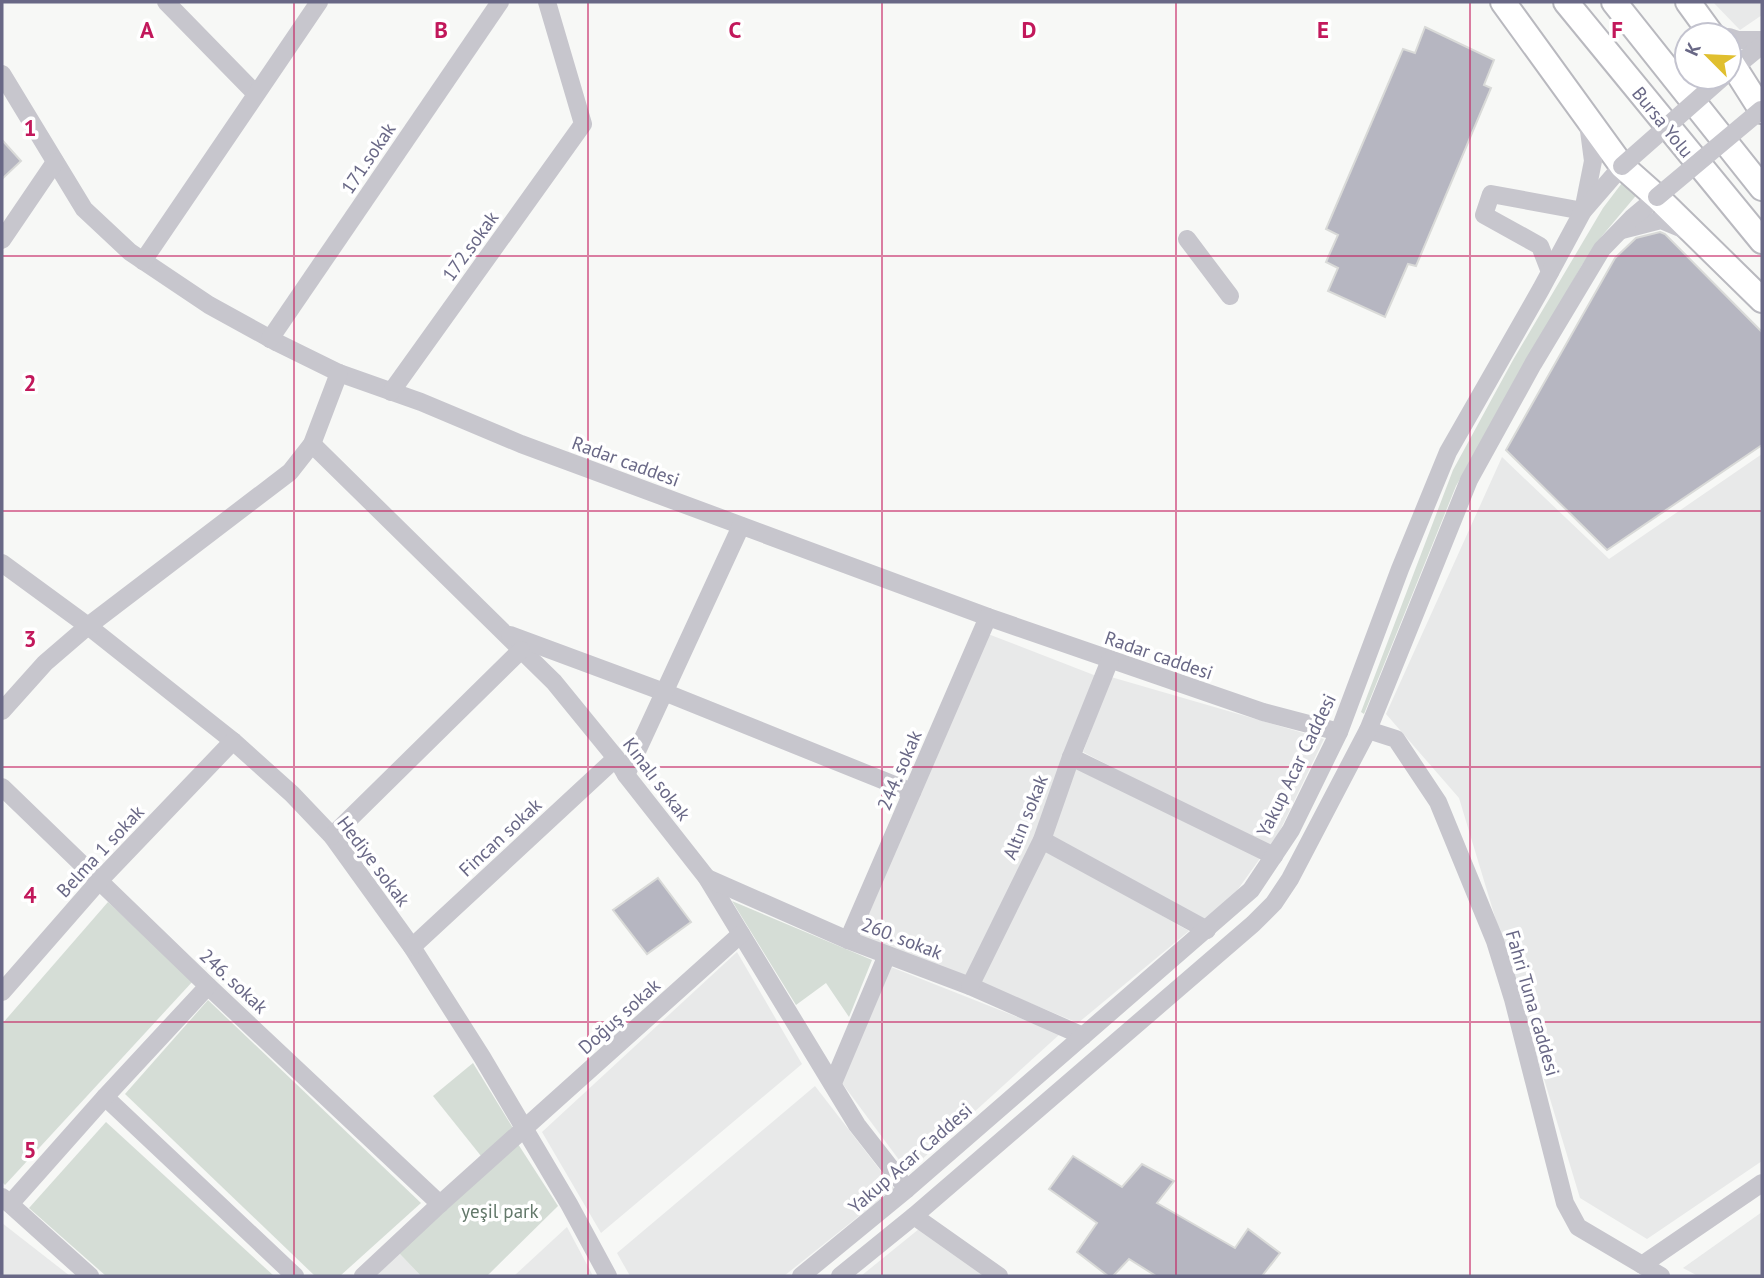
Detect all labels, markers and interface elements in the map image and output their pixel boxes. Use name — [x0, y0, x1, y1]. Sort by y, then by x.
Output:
text: A — [140, 15, 154, 44]
text: B — [434, 15, 448, 44]
text: C — [729, 15, 742, 44]
text: D — [1022, 15, 1036, 44]
text: E — [1317, 15, 1329, 44]
text: F — [1611, 15, 1623, 44]
north arrow — [1673, 21, 1743, 91]
text: K — [1679, 39, 1706, 59]
street label: Bursa Yolu — [1627, 82, 1699, 162]
text: 1 — [23, 113, 37, 142]
street label: 171.sokak — [335, 118, 401, 198]
street label: 172.sokak — [437, 206, 503, 286]
text: 2 — [23, 368, 37, 397]
street label: Radar caddesi — [569, 430, 683, 492]
text: 3 — [23, 624, 37, 653]
street label: Radar caddesi — [1102, 625, 1216, 685]
street label: Yakup Acar Caddesi — [1251, 690, 1341, 840]
street label: 244. sokak — [871, 726, 927, 814]
street label: Kınalı sokak — [618, 733, 696, 825]
street label: Altın sokak — [997, 771, 1053, 863]
street label: Fincan sokak — [454, 793, 546, 881]
street label: Belma 1 sokak — [51, 800, 149, 902]
street label: Hediye sokak — [332, 811, 416, 911]
text: 4 — [23, 880, 37, 909]
street label: 260. sokak — [858, 912, 946, 964]
street label: Fahri Tuna caddesi — [1501, 927, 1565, 1079]
street label: 246. sokak — [195, 943, 273, 1019]
street label: Doğuş sokak — [573, 973, 665, 1059]
street label: Yakup Acar Caddesi — [843, 1098, 977, 1218]
text: 5 — [23, 1135, 37, 1164]
park label: yeşil park — [461, 1199, 539, 1223]

